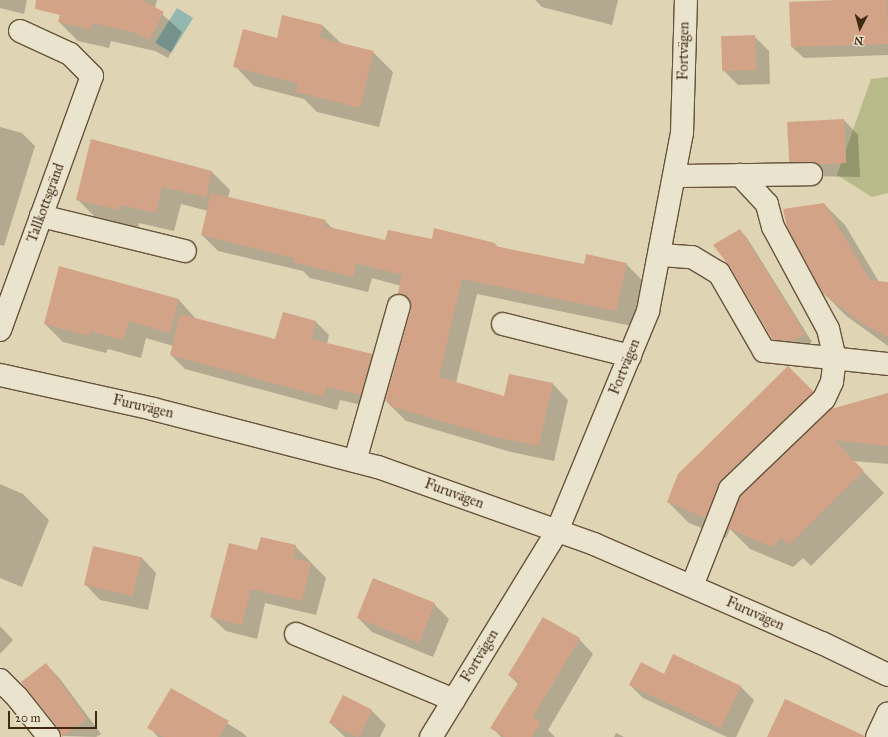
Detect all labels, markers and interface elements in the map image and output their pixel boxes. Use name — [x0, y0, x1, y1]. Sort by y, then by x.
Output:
north arrow — [840, 8, 880, 48]
street label: Fortvägen — [675, 22, 693, 80]
text: N — [853, 33, 864, 47]
street label: Tallkottsgränd — [24, 161, 68, 245]
street label: Fortvägen — [606, 337, 644, 397]
street label: Furuvägen — [111, 392, 175, 422]
street label: Furuvägen — [422, 476, 486, 512]
street label: Furuvägen — [723, 594, 787, 634]
street label: Fortvägen — [458, 627, 502, 685]
scale bar — [10, 703, 99, 729]
text: 20 m — [15, 711, 41, 725]

